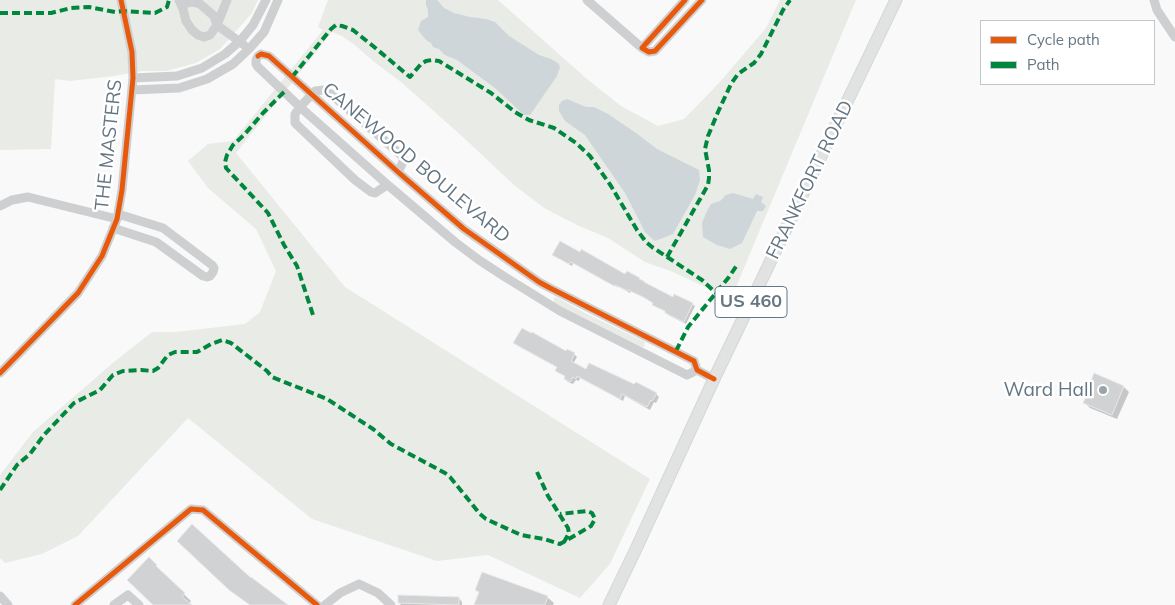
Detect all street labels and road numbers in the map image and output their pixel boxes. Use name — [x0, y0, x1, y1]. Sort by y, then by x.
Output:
street label: THE MASTERS — [91, 78, 127, 212]
street label: CANEWOOD BOULEVARD — [318, 78, 514, 248]
street label: FRANKFORT ROAD — [762, 97, 858, 263]
road number: US 460 — [715, 286, 787, 318]

